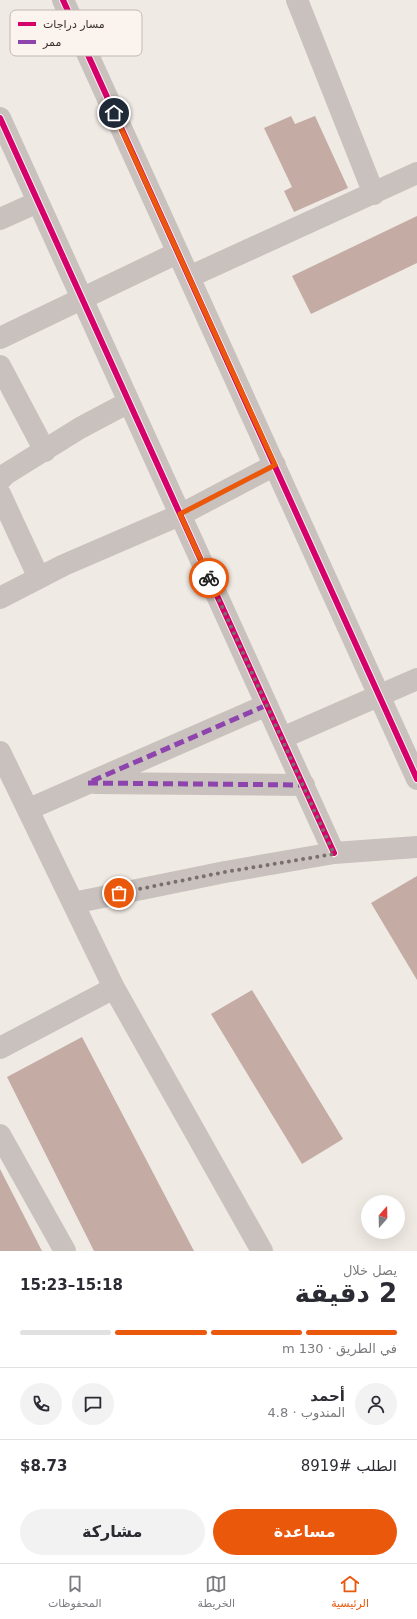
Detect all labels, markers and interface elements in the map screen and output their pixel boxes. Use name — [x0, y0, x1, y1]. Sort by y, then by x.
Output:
legend — [10, 10, 142, 56]
text: مسار دراجات — [43, 18, 105, 31]
text: ممر — [42, 36, 61, 49]
pin — [97, 96, 131, 130]
icon: home — [103, 102, 125, 124]
courier — [189, 558, 229, 598]
icon: bike — [198, 567, 220, 589]
pin — [102, 876, 136, 910]
icon: bag — [108, 882, 130, 904]
north arrow — [361, 1195, 405, 1239]
map controls — [361, 1195, 405, 1239]
text: يصل خلال — [343, 1263, 397, 1278]
text: 15:18–15:23 — [20, 1276, 123, 1294]
text: 2 دقيقة — [294, 1278, 397, 1308]
text: في الطريق · 130 m — [282, 1341, 397, 1356]
button: phone — [20, 1383, 62, 1425]
button: chat — [72, 1383, 114, 1425]
button: person — [355, 1383, 397, 1425]
text: أحمد — [310, 1387, 345, 1405]
text: المندوب · 4.8 — [268, 1405, 345, 1420]
text: $8.73 — [20, 1457, 67, 1475]
text: الطلب #8919 — [301, 1457, 397, 1475]
button: مشاركة — [20, 1509, 205, 1555]
button: مساعدة — [213, 1509, 397, 1555]
tab: المحفوظات — [48, 1573, 102, 1610]
tab: الخريطة — [198, 1573, 235, 1610]
tab: الرئيسية — [331, 1573, 369, 1610]

